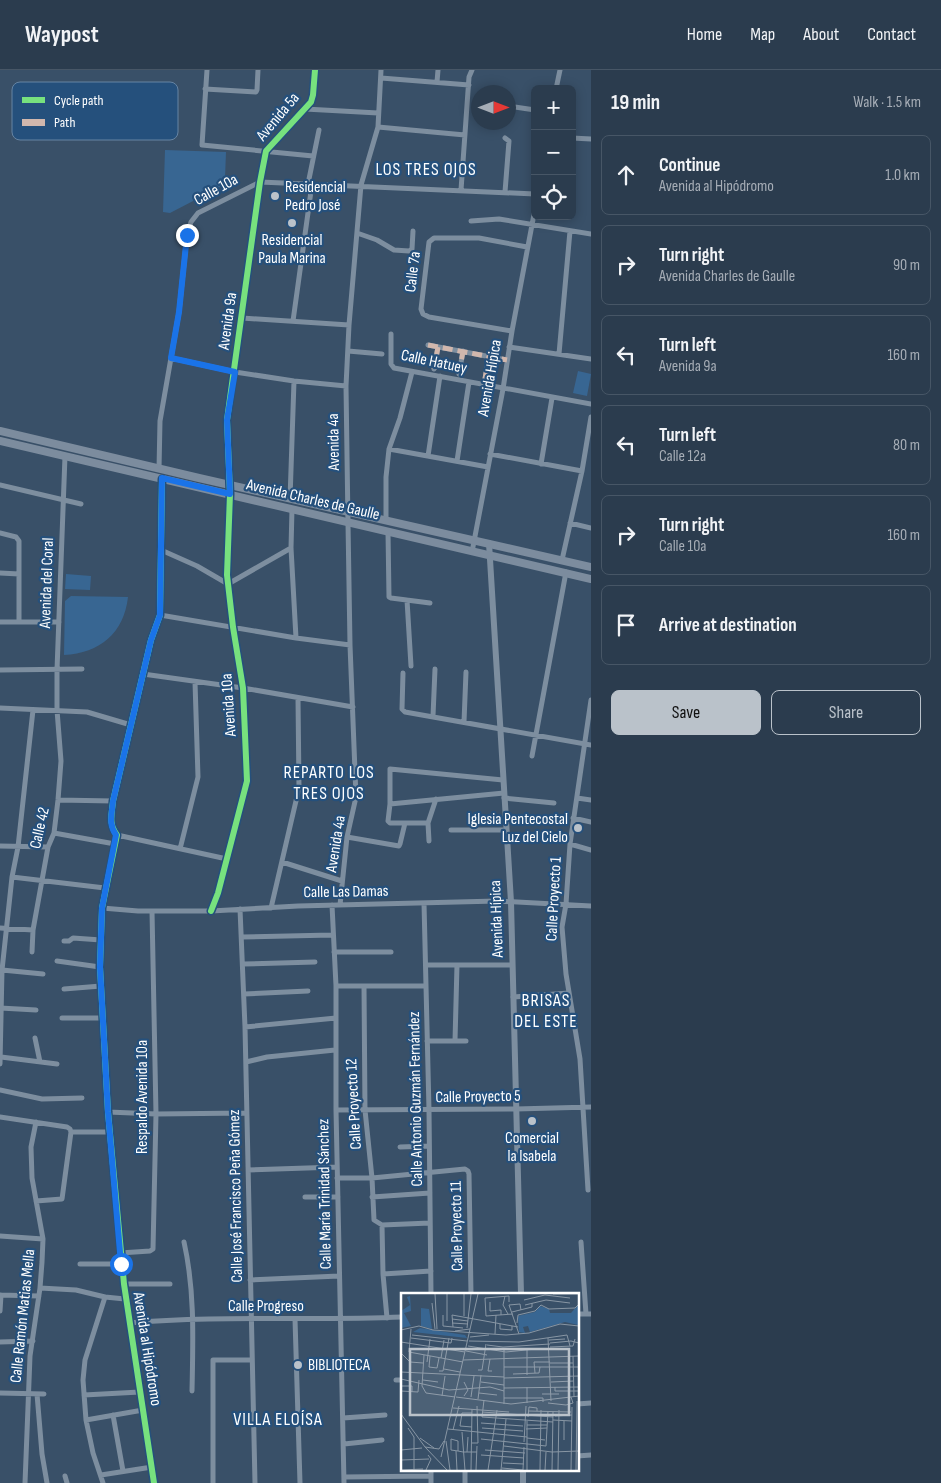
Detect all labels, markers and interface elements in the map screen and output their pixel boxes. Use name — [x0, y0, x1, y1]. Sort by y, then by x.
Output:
text: Waypost — [25, 20, 99, 49]
text: Home — [687, 24, 722, 45]
text: Map — [750, 24, 775, 45]
text: About — [803, 24, 839, 45]
text: Contact — [867, 24, 916, 45]
legend — [12, 82, 178, 140]
north arrow — [471, 85, 516, 130]
map controls — [531, 85, 576, 220]
button: + — [531, 85, 576, 130]
street label: Avenida 5a — [252, 89, 304, 146]
text: 19 min — [611, 90, 660, 115]
text: Cycle path — [54, 92, 104, 109]
text: Walk · 1.5 km — [853, 93, 921, 112]
text: Path — [54, 114, 75, 131]
button: − — [531, 130, 576, 175]
text: Continue — [659, 154, 720, 177]
district label: LOS TRES OJOS — [375, 159, 477, 180]
icon: ahead — [612, 161, 640, 189]
text: 1.0 km — [885, 166, 920, 185]
street label: Calle 10a — [191, 170, 241, 210]
button: locate — [531, 175, 576, 220]
text: Avenida al Hipódromo — [659, 177, 774, 196]
place label: Residencial Pedro José — [285, 178, 346, 215]
marker: Residencial Pedro José — [269, 190, 281, 202]
marker: Residencial Paula Marina — [286, 217, 298, 229]
route end — [176, 224, 199, 247]
place label: Residencial Paula Marina — [258, 231, 326, 268]
text: Turn right — [659, 244, 724, 267]
street label: Calle 7a — [401, 251, 425, 293]
icon: right — [612, 251, 640, 279]
text: 90 m — [893, 256, 920, 275]
text: Avenida Charles de Gaulle — [659, 267, 795, 286]
street label: Avenida 9a — [214, 291, 241, 352]
text: Turn left — [659, 334, 716, 357]
street label: Avenida Hípica — [474, 338, 506, 419]
icon: left — [612, 341, 640, 369]
street label: Calle Hatuey — [399, 346, 469, 378]
text: 160 m — [887, 346, 920, 365]
text: Avenida 9a — [659, 357, 717, 376]
street label: Avenida 4a — [324, 413, 344, 472]
text: Turn left — [659, 424, 716, 447]
icon: left — [612, 431, 640, 459]
text: 80 m — [893, 436, 920, 455]
text: Calle 12a — [659, 447, 706, 466]
street label: Avenida Charles de Gaulle — [244, 475, 381, 525]
text: Turn right — [659, 514, 724, 537]
icon: right — [612, 521, 640, 549]
text: 160 m — [887, 526, 920, 545]
street label: Avenida del Coral — [36, 537, 58, 630]
text: Calle 10a — [659, 537, 706, 556]
icon: arrive — [612, 611, 640, 639]
text: Arrive at destination — [659, 614, 797, 637]
street label: Avenida 10a — [217, 673, 241, 738]
button: Save — [611, 690, 761, 735]
button: Share — [771, 690, 921, 735]
district label: REPARTO LOS TRES OJOS — [283, 762, 375, 804]
street label: Calle 42 — [26, 805, 54, 851]
place label: Iglesia Pentecostal Luz del Cielo — [468, 810, 568, 847]
street label: Avenida 4a — [322, 814, 350, 875]
marker: Iglesia Pentecostal Luz del Cielo — [572, 822, 584, 834]
street label: Calle Proyecto 1 — [542, 856, 566, 942]
street label: Avenida Hípica — [486, 880, 508, 959]
street label: Calle Las Damas — [303, 882, 389, 902]
district label: BRISAS DEL ESTE — [514, 990, 578, 1032]
street label: Calle Antonio Guzmán Fernández — [405, 1011, 427, 1187]
street label: Respaldo Avenida 10a — [133, 1040, 152, 1154]
street label: Calle Proyecto 12 — [342, 1058, 366, 1150]
street label: Calle Proyecto 5 — [435, 1087, 521, 1107]
street label: Calle José Francisco Peña Gómez — [225, 1109, 247, 1283]
marker: Comercial la Isabela — [526, 1115, 538, 1127]
street label: Calle María Trinidad Sánchez — [314, 1118, 336, 1269]
place label: Comercial la Isabela — [505, 1129, 559, 1166]
street label: Calle Proyecto 11 — [447, 1180, 467, 1271]
street label: Calle Ramón Matias Mella — [7, 1248, 39, 1384]
route start — [110, 1253, 133, 1276]
street label: Avenida al Hipódromo — [128, 1290, 165, 1407]
inset map — [401, 1293, 578, 1470]
street label: Calle Progreso — [228, 1297, 304, 1316]
place label: BIBLIOTECA — [308, 1356, 370, 1375]
marker: BIBLIOTECA — [292, 1359, 304, 1371]
district label: VILLA ELOÍSA — [233, 1409, 323, 1430]

